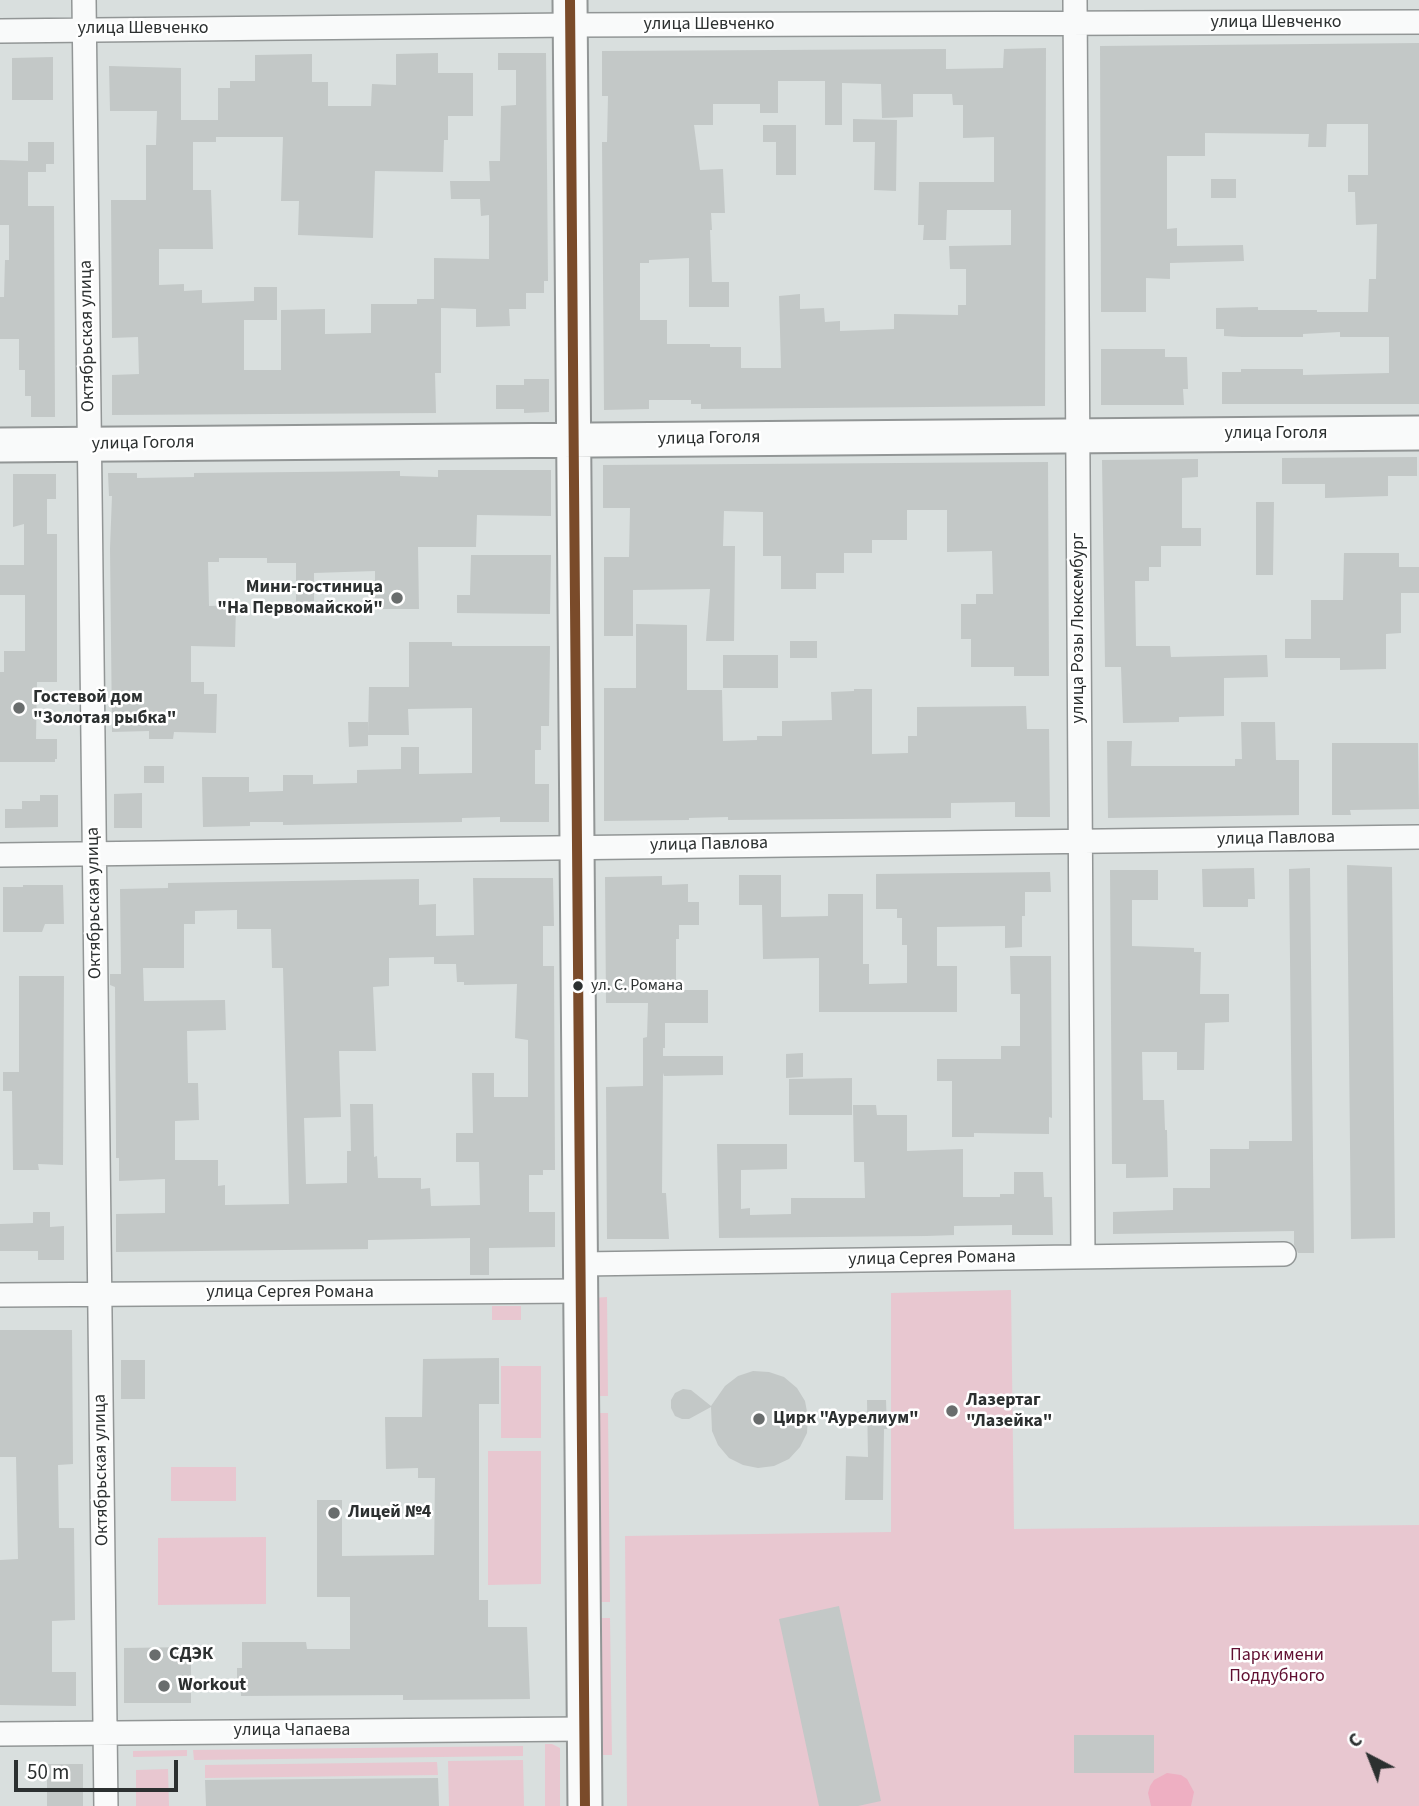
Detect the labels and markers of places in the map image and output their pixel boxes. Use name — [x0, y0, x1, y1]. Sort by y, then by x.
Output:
place label: Мини-гостиница "На Первомайской" — [217, 577, 383, 620]
marker: Мини-гостиница "На Первомайской" — [389, 590, 405, 606]
place label: Гостевой дом "Золотая рыбка" — [33, 687, 176, 730]
marker: Гостевой дом "Золотая рыбка" — [11, 700, 27, 716]
place label: ул. С. Романа — [591, 976, 683, 996]
marker: ул. С. Романа — [571, 979, 585, 993]
place label: Лазертаг "Лазейка" — [966, 1390, 1052, 1432]
marker: Лазертаг "Лазейка" — [944, 1403, 960, 1419]
place label: Цирк "Аурелиум" — [773, 1408, 919, 1430]
marker: Цирк "Аурелиум" — [751, 1411, 767, 1427]
place label: Лицей №4 — [348, 1502, 431, 1524]
marker: Лицей №4 — [326, 1505, 342, 1521]
place label: СДЭК — [169, 1644, 213, 1666]
marker: СДЭК — [147, 1647, 163, 1663]
place label: Workout — [178, 1675, 246, 1697]
marker: Workout — [156, 1678, 172, 1694]

